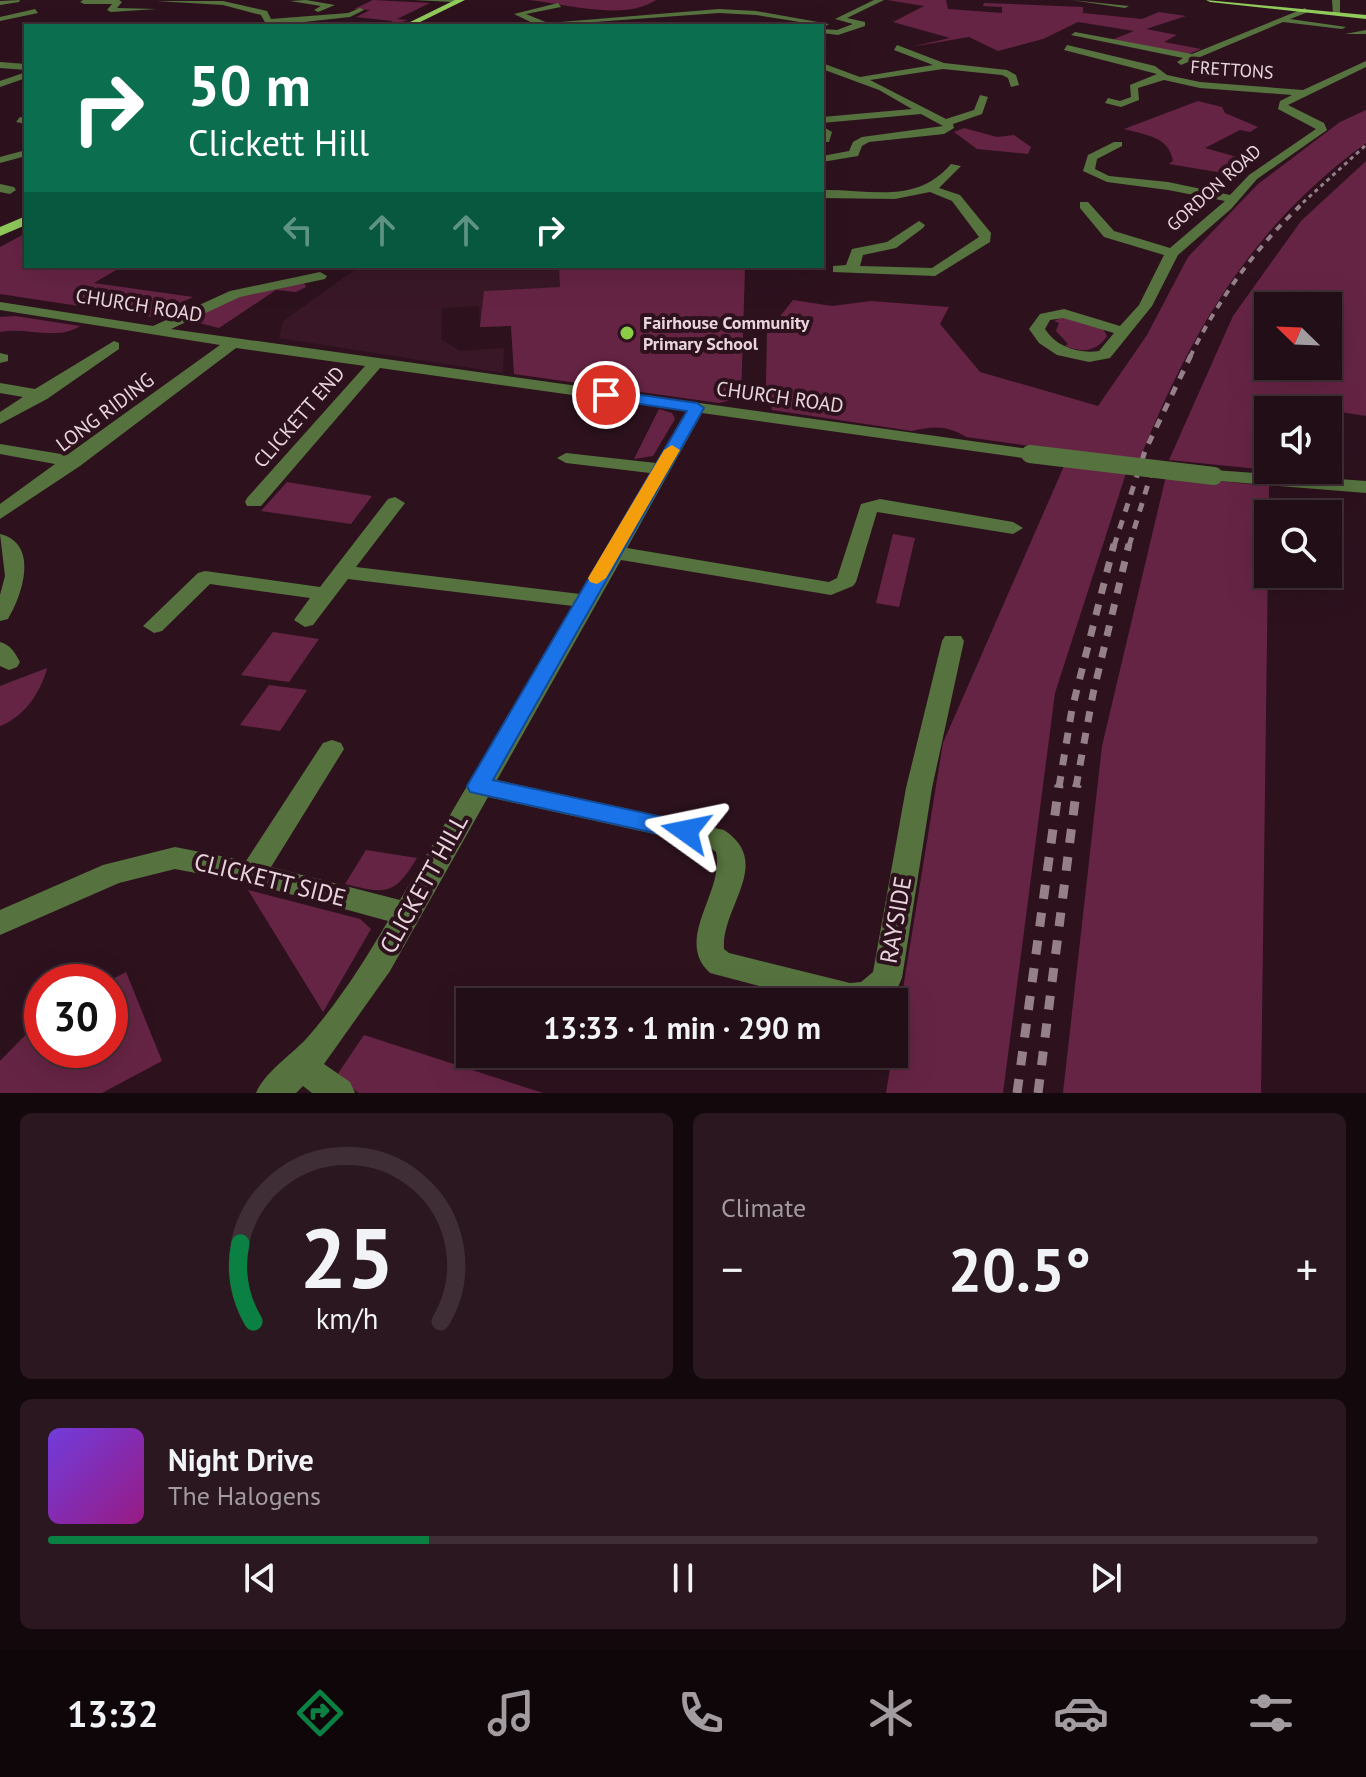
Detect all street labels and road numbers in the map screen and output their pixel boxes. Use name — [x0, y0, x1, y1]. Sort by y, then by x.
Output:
street label: FRETTONS — [1190, 55, 1274, 84]
street label: GORDON ROAD — [1162, 139, 1266, 236]
street label: CHURCH ROAD — [74, 282, 204, 328]
street label: CLICKETT END — [248, 361, 350, 473]
street label: LONG RIDING — [51, 367, 159, 457]
street label: CHURCH ROAD — [715, 375, 845, 419]
street label: CLICKETT HILL — [372, 809, 475, 959]
street label: CLICKETT SIDE — [191, 846, 349, 913]
street label: RAYSIDE — [873, 874, 918, 966]

